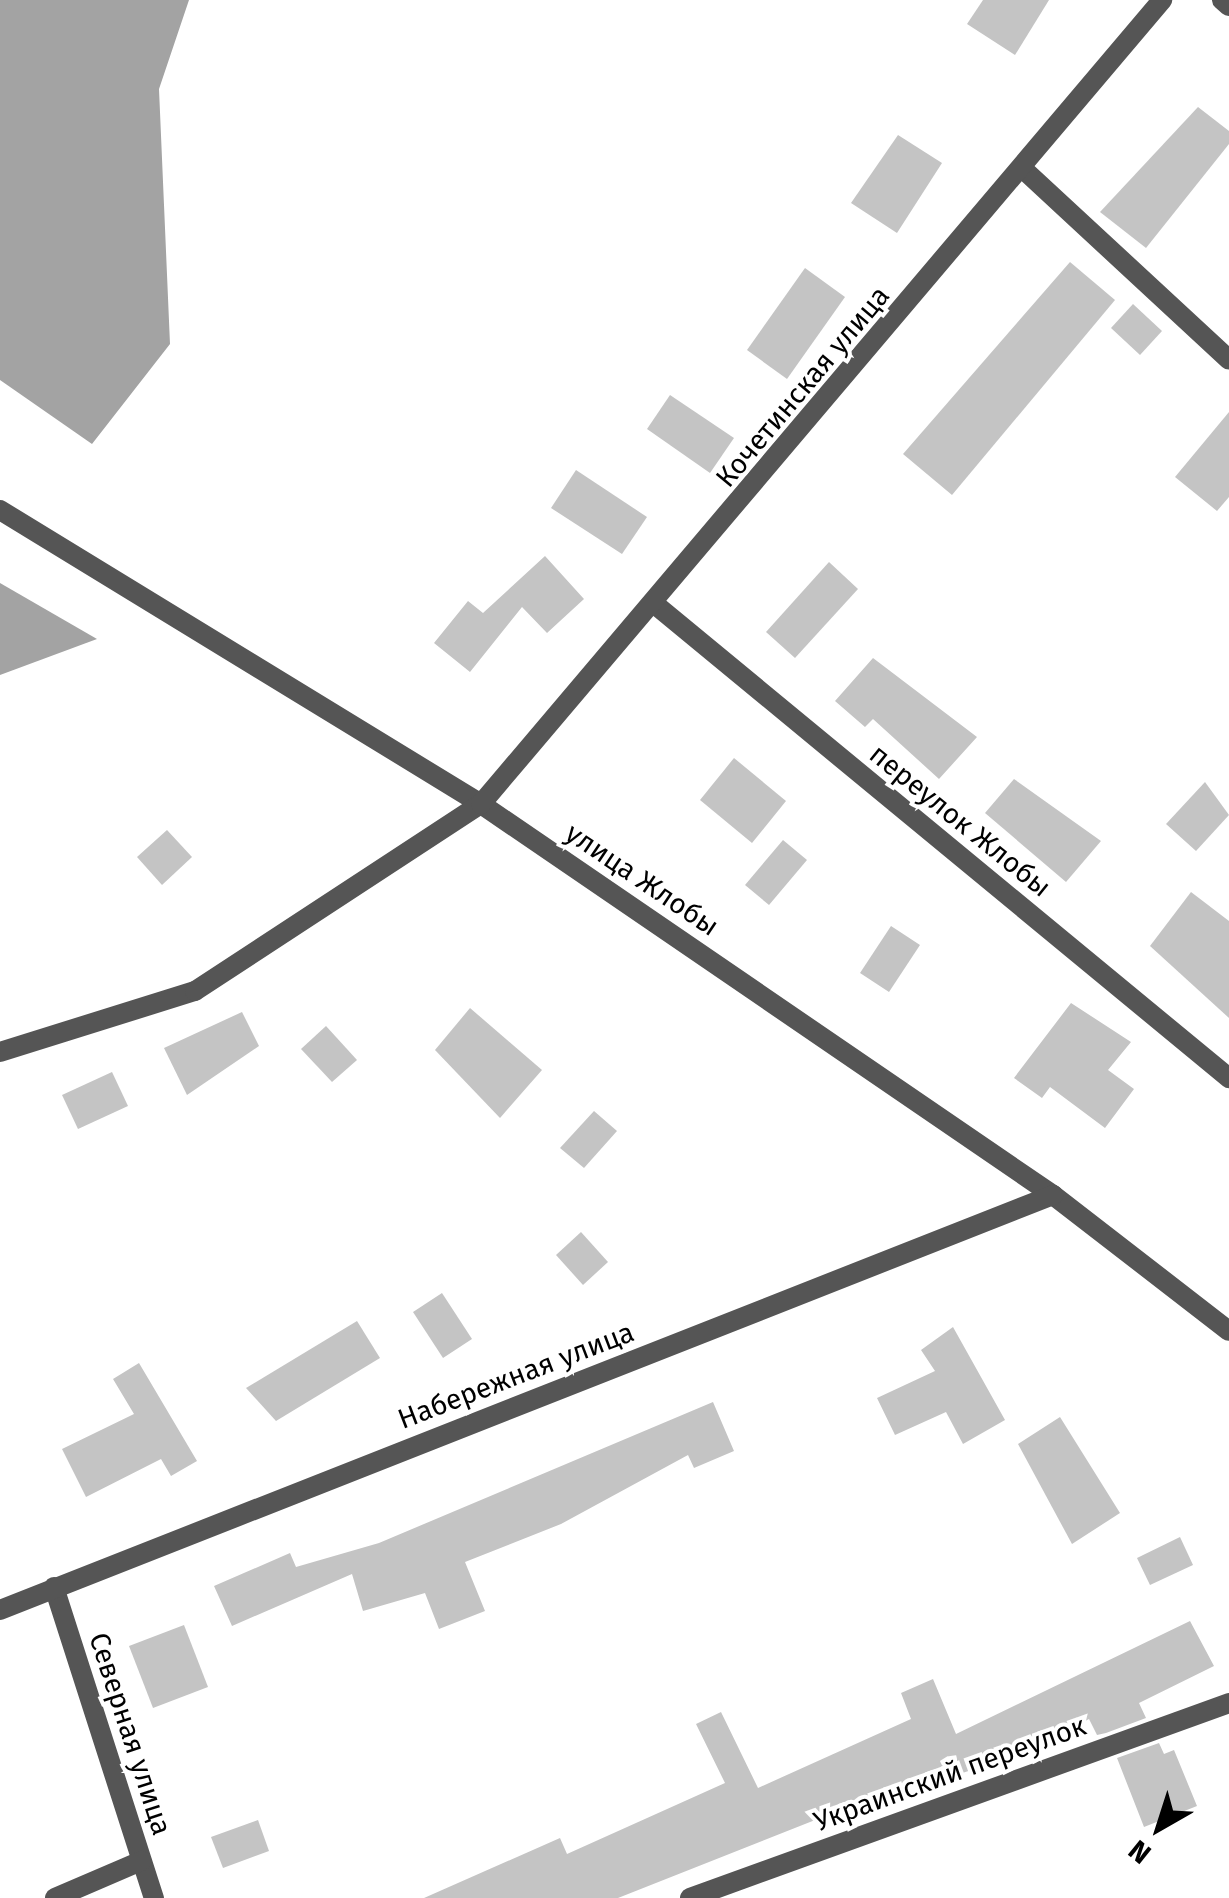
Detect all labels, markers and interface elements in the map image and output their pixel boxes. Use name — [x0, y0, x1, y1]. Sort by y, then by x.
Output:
street label: Кочетинская улица — [709, 280, 897, 494]
street label: переулок Жлобы — [863, 738, 1057, 904]
street label: улица Жлобы — [559, 816, 725, 944]
street label: Набережная улица — [393, 1315, 639, 1437]
street label: Северная улица — [81, 1629, 179, 1839]
street label: Украинский переулок — [810, 1709, 1090, 1839]
north arrow — [1109, 1778, 1209, 1878]
text: N — [1122, 1833, 1157, 1870]

